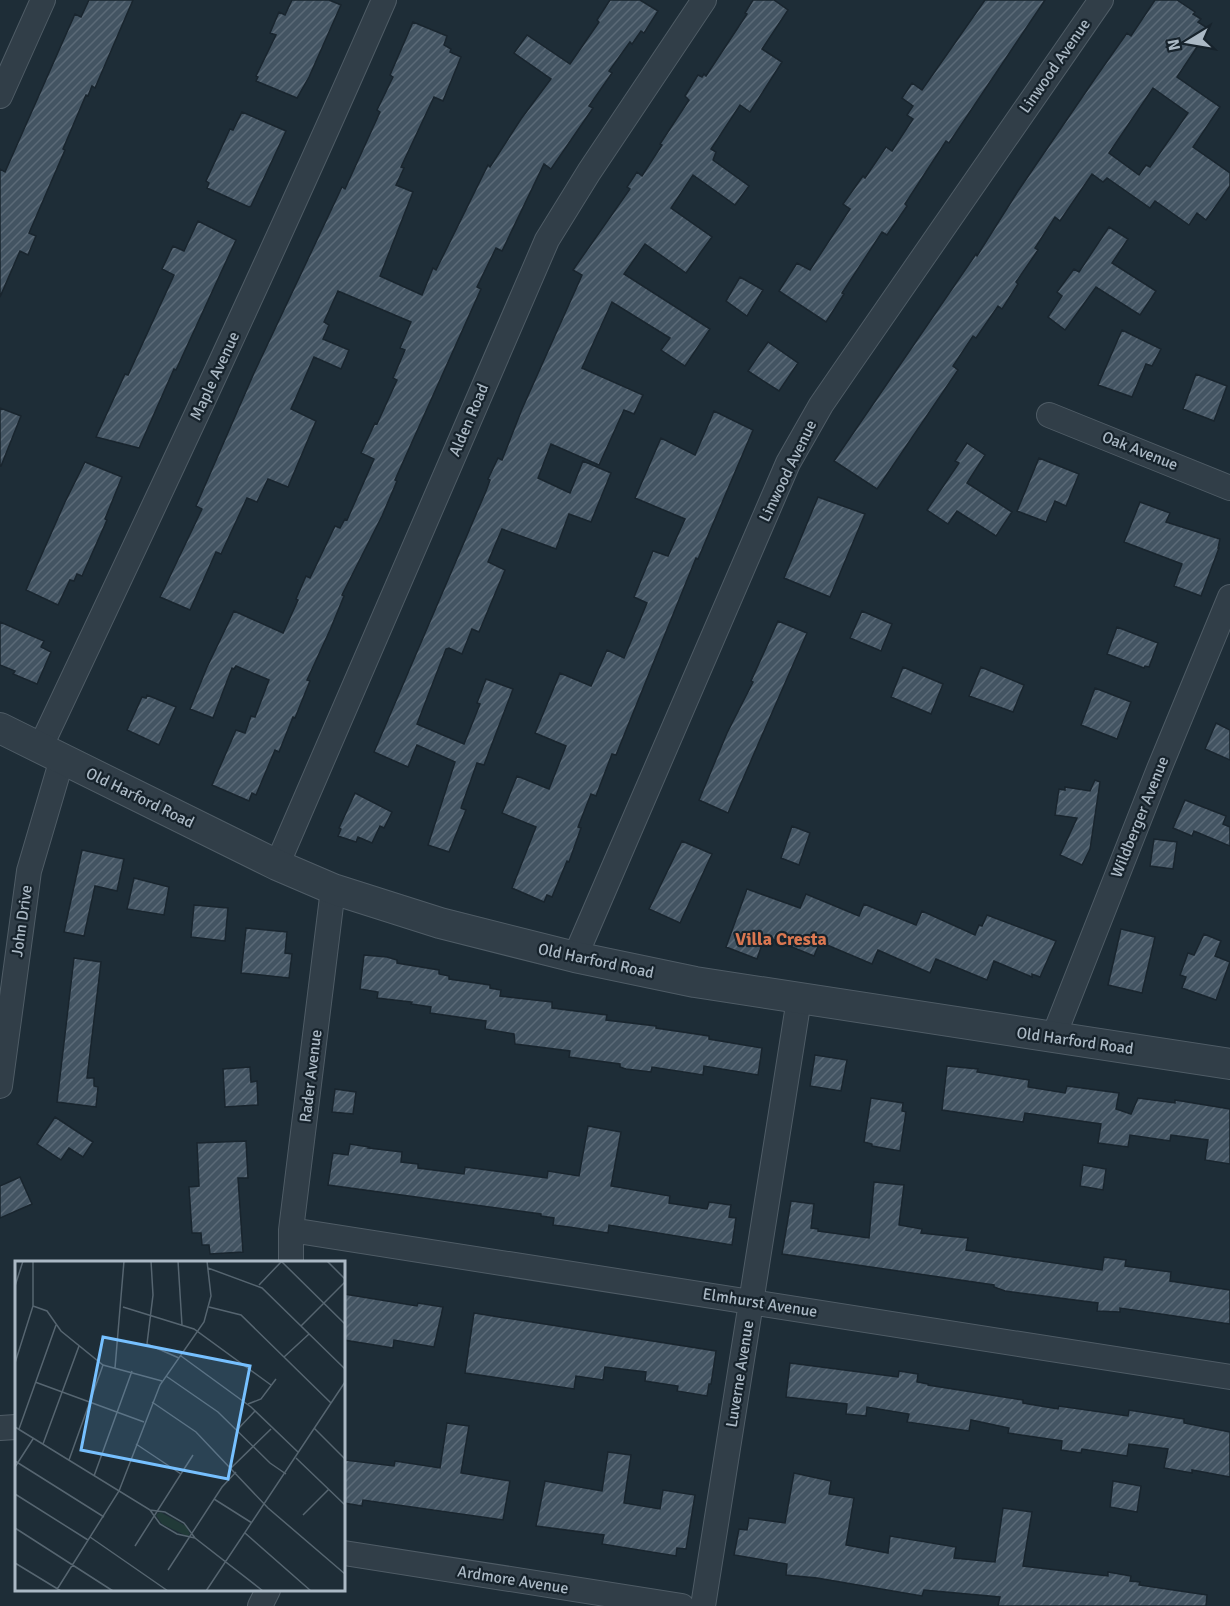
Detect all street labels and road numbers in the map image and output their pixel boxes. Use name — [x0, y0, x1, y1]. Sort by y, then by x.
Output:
street label: Linwood Avenue — [1015, 15, 1095, 117]
street label: Maple Avenue — [186, 328, 244, 424]
street label: Alden Road — [445, 381, 493, 459]
street label: Linwood Avenue — [755, 417, 821, 525]
street label: Oak Avenue — [1099, 427, 1181, 475]
street label: Wildberger Avenue — [1107, 753, 1173, 881]
street label: Old Harford Road — [83, 763, 197, 833]
street label: John Drive — [7, 884, 37, 958]
street label: Old Harford Road — [536, 939, 656, 983]
street label: Old Harford Road — [1015, 1023, 1135, 1059]
street label: Rader Avenue — [295, 1028, 327, 1124]
street label: Elmhurst Avenue — [701, 1284, 819, 1322]
street label: Luverne Avenue — [722, 1319, 758, 1429]
street label: Ardmore Avenue — [456, 1561, 570, 1599]

